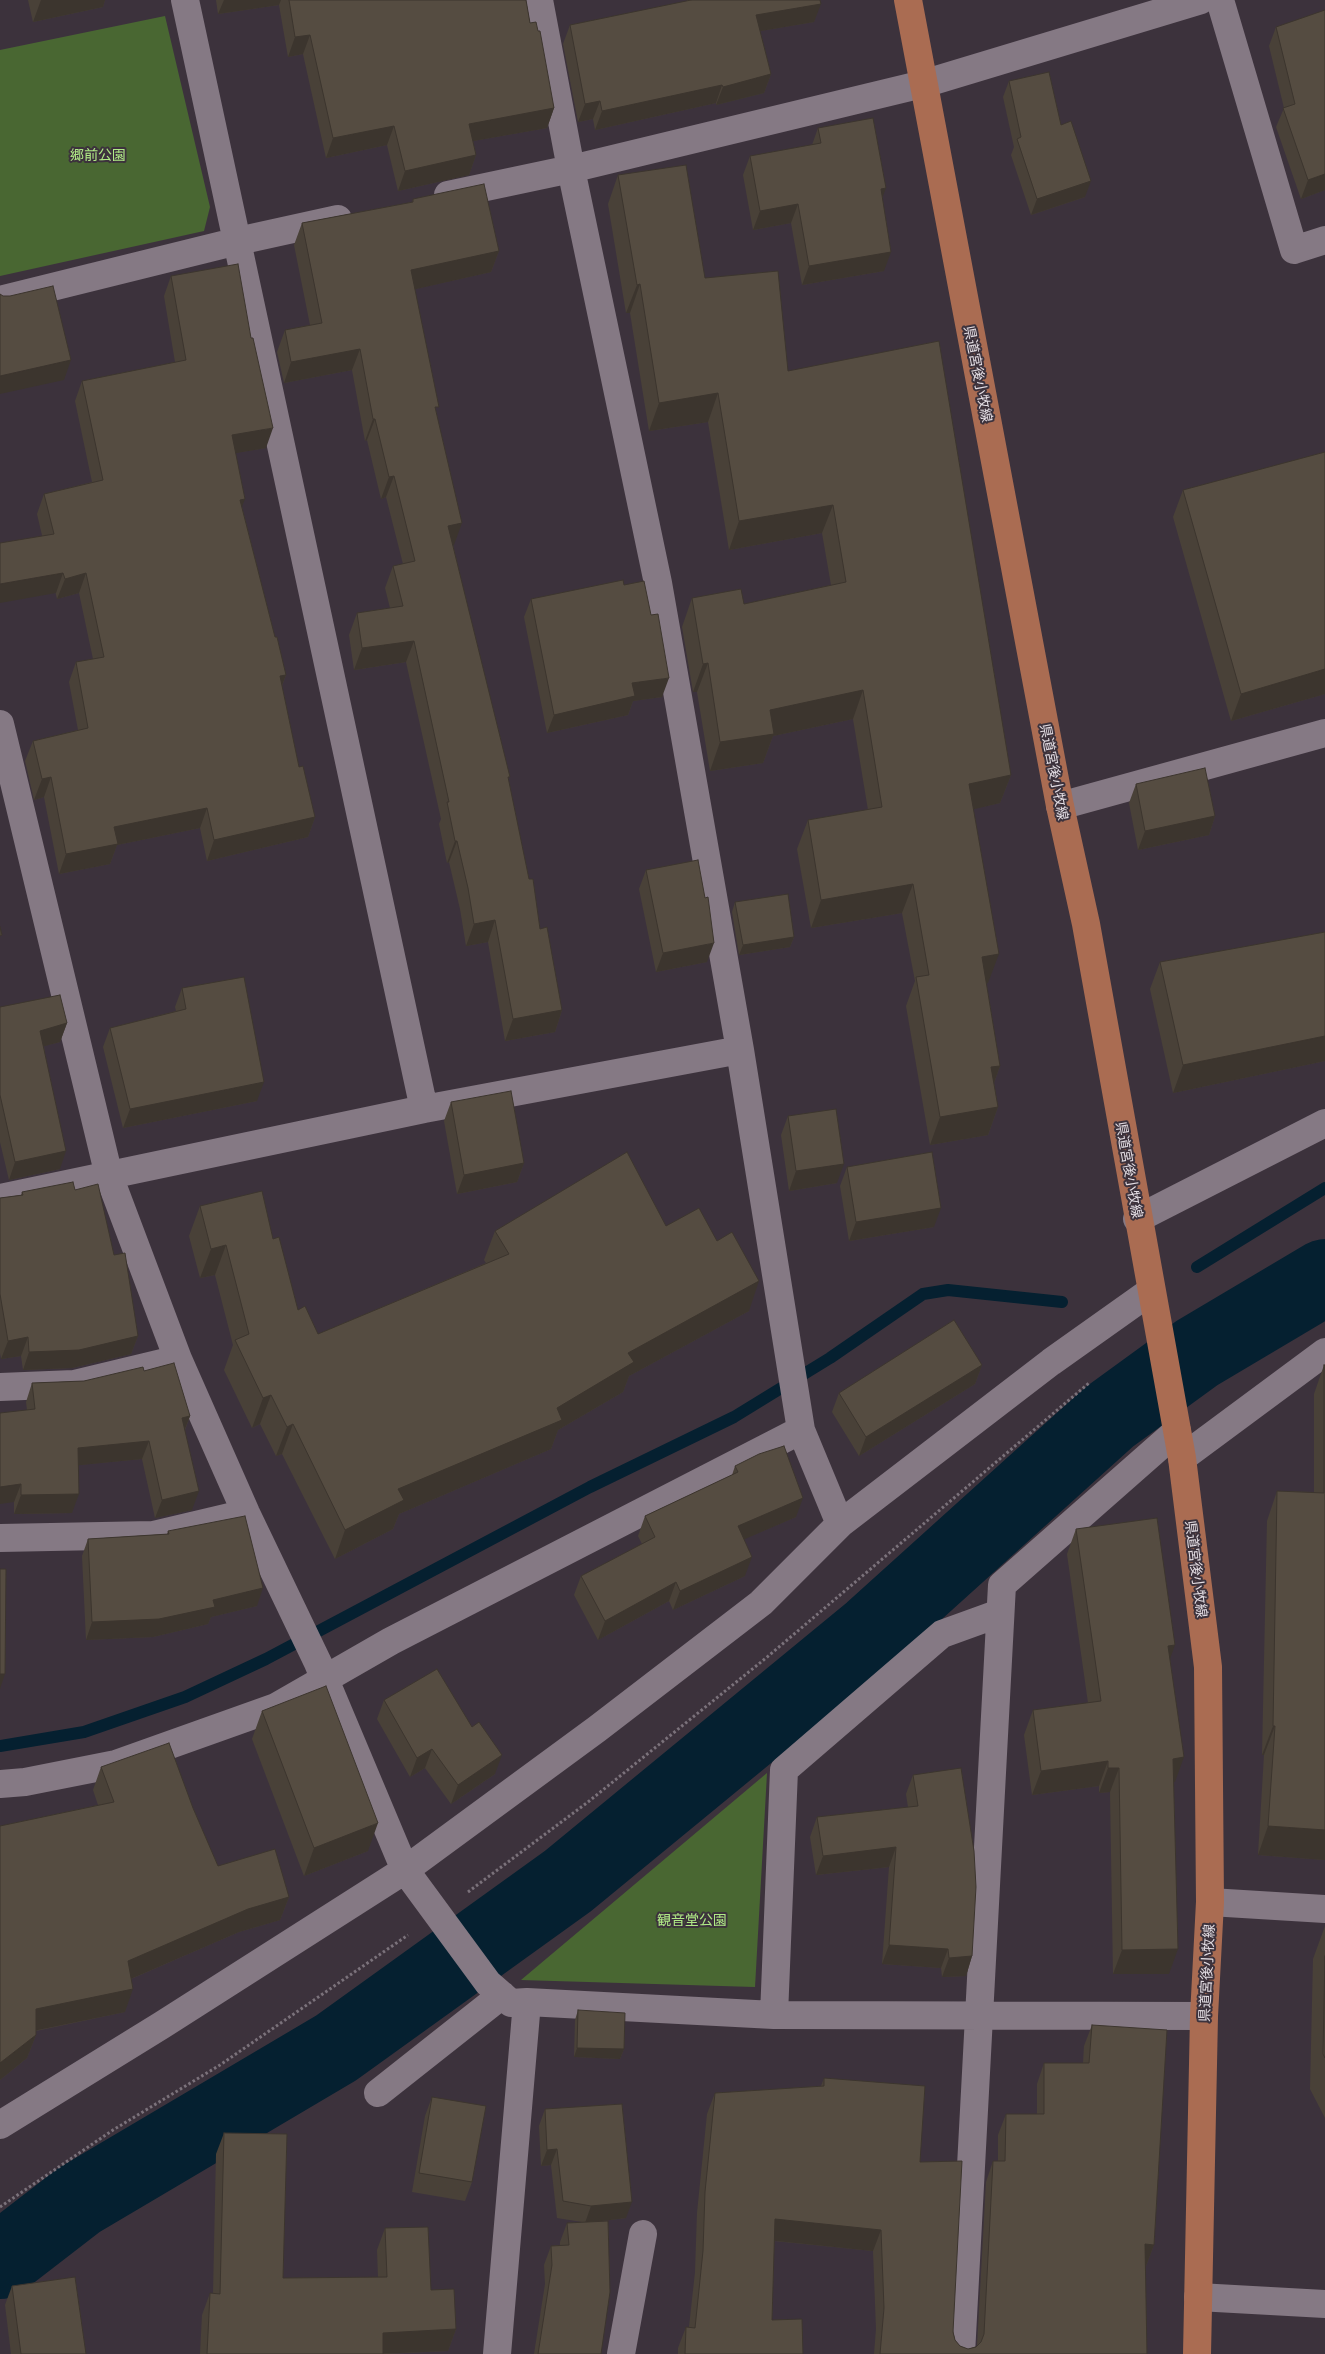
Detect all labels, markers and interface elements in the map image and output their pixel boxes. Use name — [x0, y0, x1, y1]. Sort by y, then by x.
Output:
park label: 郷前公園 — [70, 147, 126, 163]
street label: 県道宮後小牧線 — [960, 324, 996, 424]
street label: 県道宮後小牧線 — [1036, 722, 1072, 822]
street label: 県道宮後小牧線 — [1112, 1120, 1146, 1220]
street label: 県道宮後小牧線 — [1182, 1519, 1210, 1619]
park label: 観音堂公園 — [657, 1912, 727, 1928]
street label: 県道宮後小牧線 — [1196, 1924, 1218, 2022]

